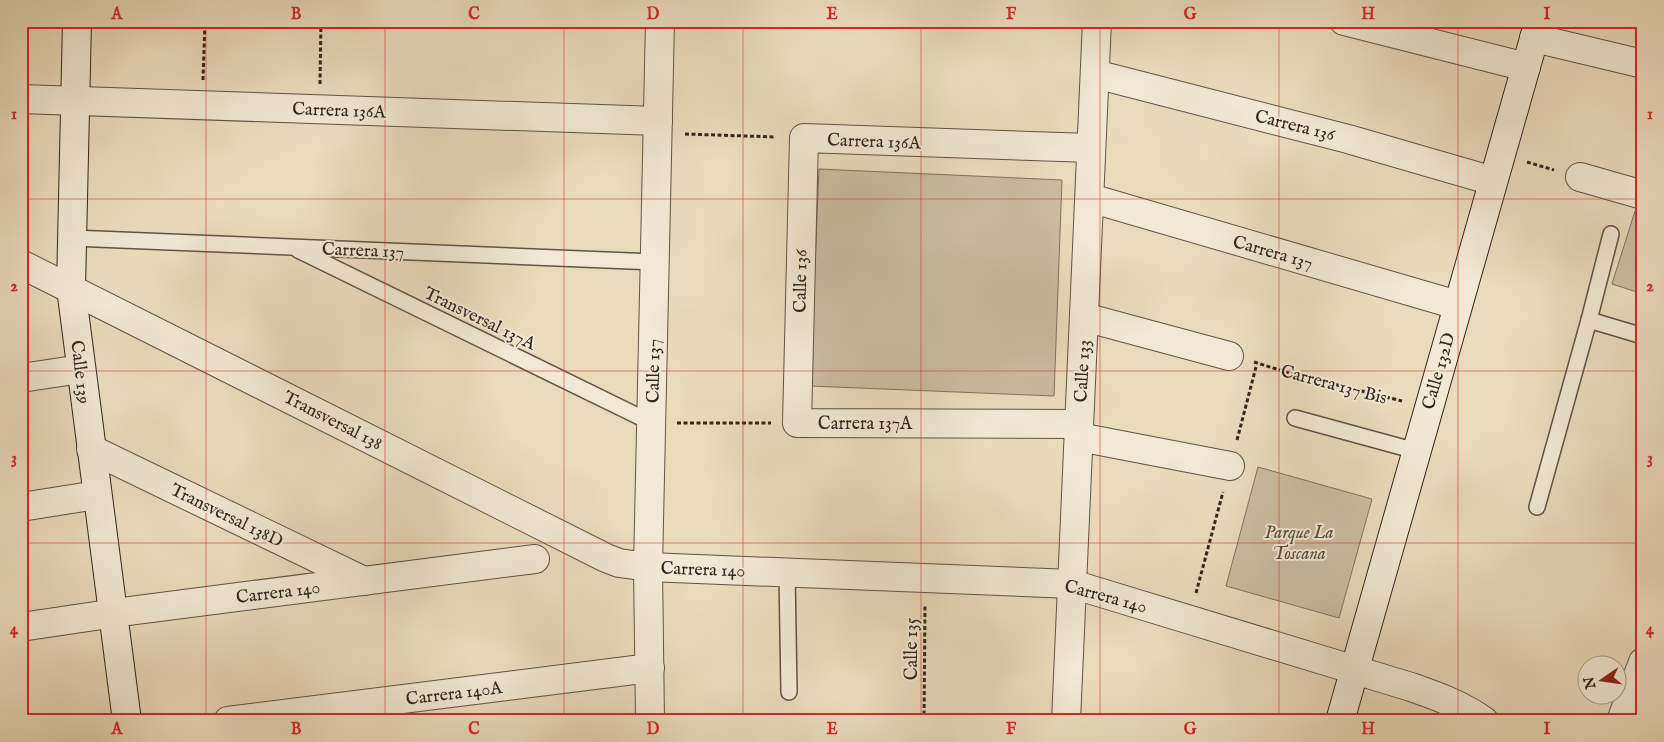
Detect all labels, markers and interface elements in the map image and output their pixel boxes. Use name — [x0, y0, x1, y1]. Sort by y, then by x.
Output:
text: A — [111, 5, 124, 25]
text: B — [291, 5, 302, 25]
text: C — [468, 5, 480, 25]
text: D — [647, 5, 660, 25]
text: E — [826, 5, 838, 25]
text: F — [1006, 5, 1017, 25]
text: G — [1184, 5, 1197, 25]
text: H — [1361, 5, 1375, 25]
text: I — [1544, 5, 1551, 25]
street label: Carrera 136A — [292, 98, 387, 125]
text: 1 — [11, 105, 17, 125]
street label: Carrera 136 — [1252, 105, 1337, 148]
text: 1 — [1647, 105, 1653, 125]
street label: Carrera 136A — [827, 129, 922, 156]
street label: Carrera 137 — [1230, 231, 1315, 276]
street label: Carrera 137 — [321, 239, 404, 264]
street label: Calle 136 — [789, 249, 814, 313]
text: 2 — [10, 277, 18, 297]
text: 2 — [1646, 277, 1654, 297]
street label: Transversal 137A — [420, 282, 540, 357]
street label: Calle 132D — [1418, 330, 1461, 413]
street label: Calle 139 — [64, 339, 95, 405]
street label: Calle 137 — [642, 339, 667, 403]
street label: Calle 133 — [1070, 339, 1097, 403]
street label: Carrera 137 Bis — [1278, 360, 1389, 411]
street label: Transversal 138 — [279, 387, 386, 456]
street label: Carrera 137A — [818, 413, 913, 436]
text: 3 — [11, 449, 17, 469]
text: 3 — [1647, 449, 1653, 469]
street label: Transversal 138D — [166, 479, 287, 554]
park label: Parque La Toscana — [1264, 522, 1334, 566]
street label: Carrera 140 — [660, 558, 746, 583]
street label: Carrera 140 — [1062, 575, 1150, 620]
street label: Carrera 140 — [235, 577, 322, 610]
street label: Calle 135 — [901, 617, 924, 680]
text: 4 — [10, 620, 19, 640]
text: 4 — [1646, 620, 1655, 640]
north arrow — [1576, 654, 1626, 704]
text: N — [1580, 675, 1601, 692]
street label: Carrera 140A — [405, 677, 505, 712]
text: A — [111, 720, 124, 740]
text: B — [291, 720, 302, 740]
text: C — [468, 720, 480, 740]
text: D — [647, 720, 660, 740]
text: E — [826, 720, 838, 740]
text: F — [1006, 720, 1017, 740]
text: G — [1184, 720, 1197, 740]
text: H — [1361, 720, 1375, 740]
text: I — [1544, 720, 1551, 740]

